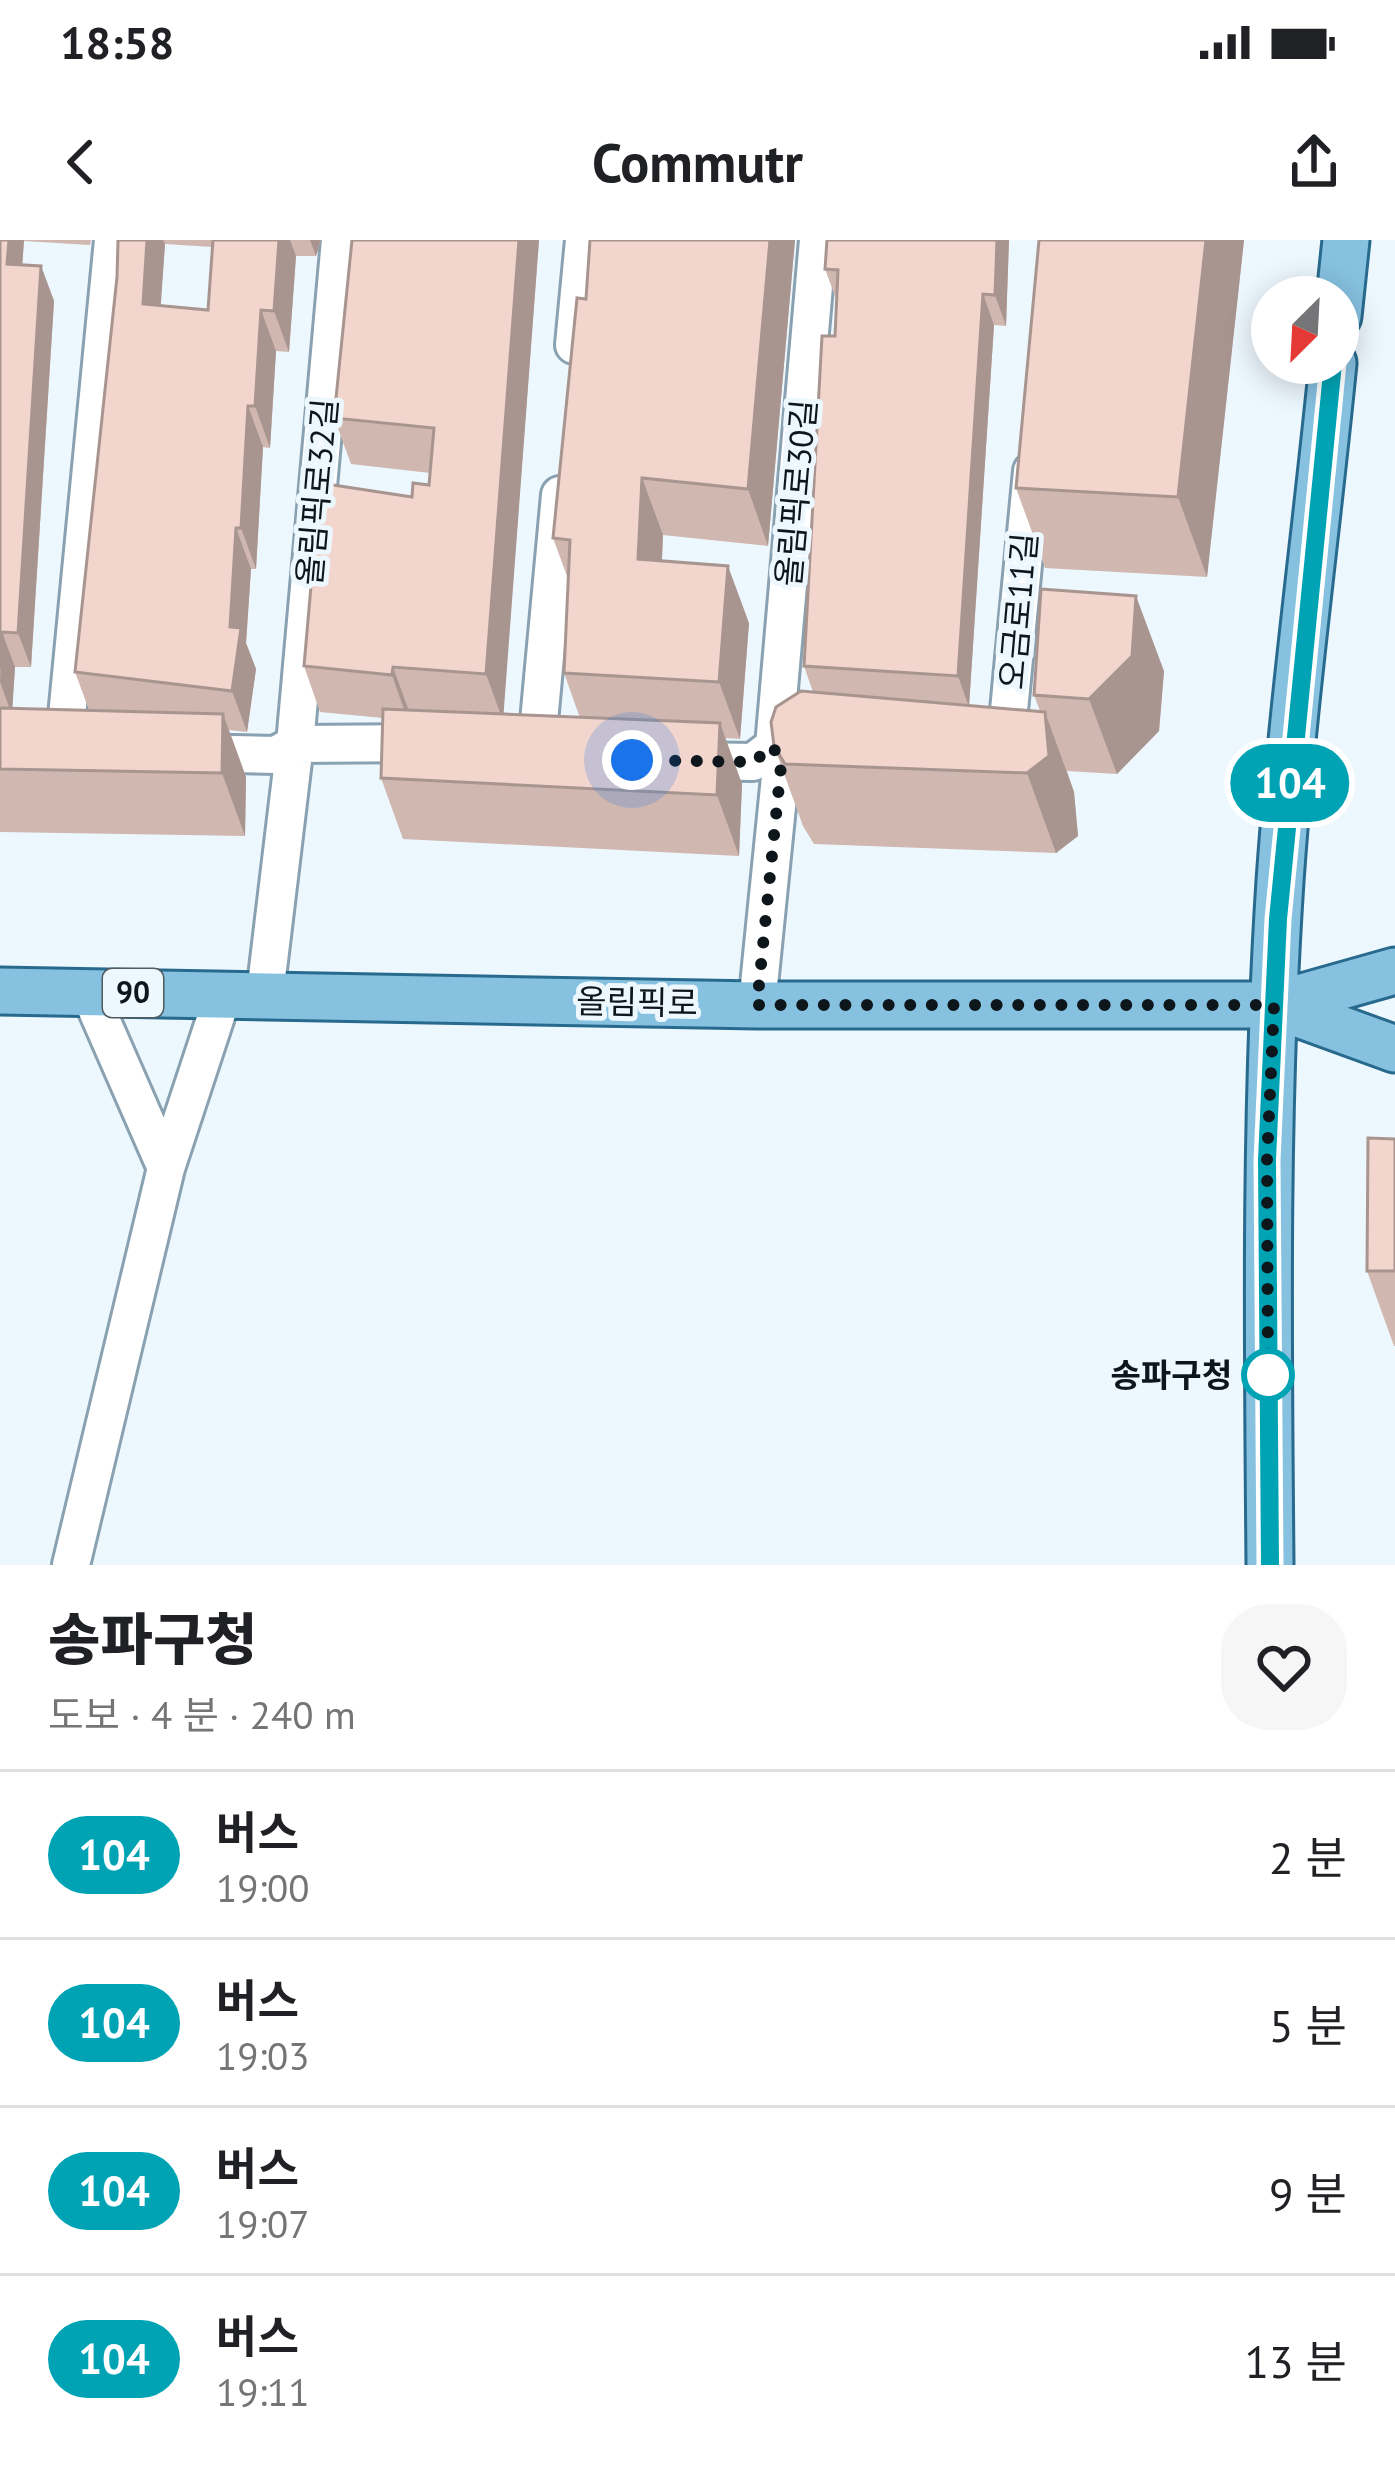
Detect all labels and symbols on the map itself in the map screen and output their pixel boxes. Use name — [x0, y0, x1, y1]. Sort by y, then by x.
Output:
north arrow — [1251, 276, 1359, 384]
street label: 올림픽로32길 — [287, 397, 346, 587]
street label: 올림픽로30길 — [766, 398, 825, 588]
street label: 오금로11길 — [989, 531, 1046, 691]
your location — [602, 730, 662, 790]
line badge: 104 — [1221, 744, 1359, 822]
road number: 90 — [103, 969, 163, 1017]
street label: 올림픽로 — [576, 979, 698, 1024]
marker: 송파구청 — [1243, 1350, 1293, 1400]
place label: 송파구청 — [1111, 1353, 1232, 1396]

